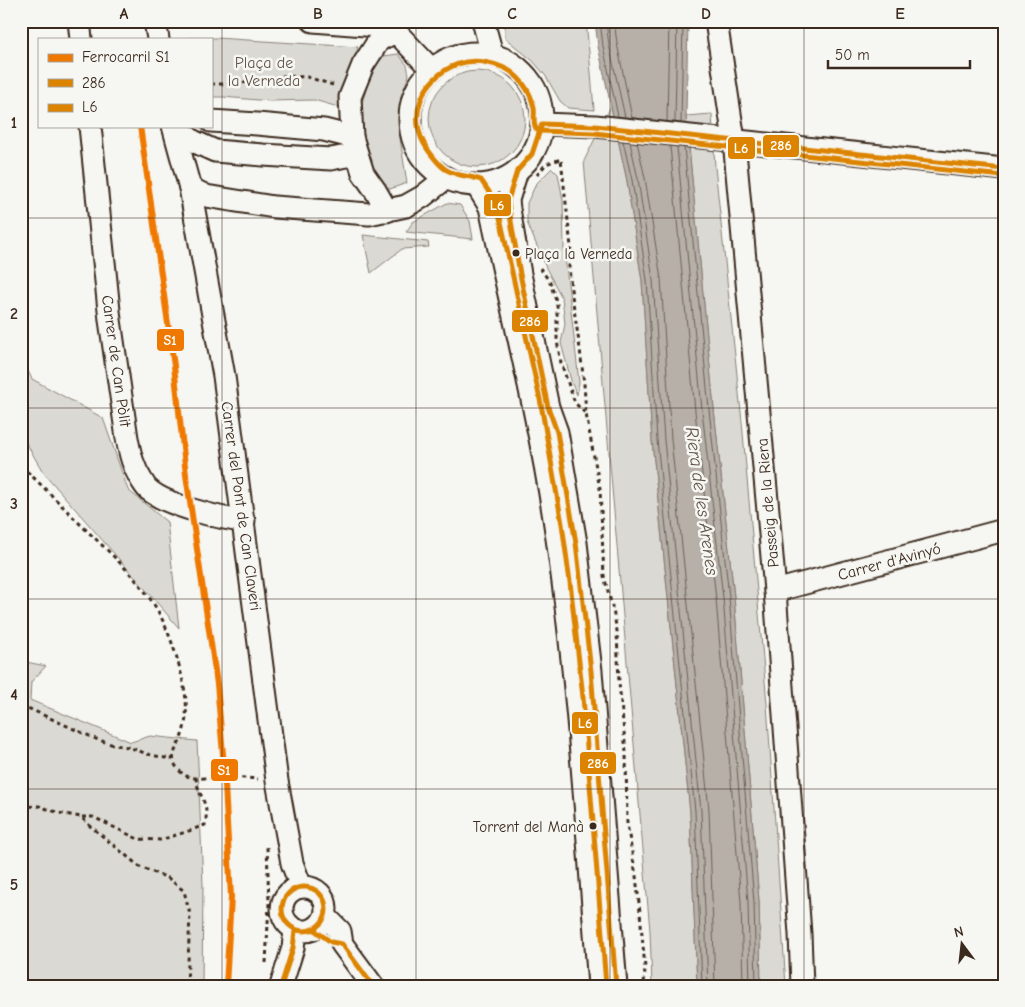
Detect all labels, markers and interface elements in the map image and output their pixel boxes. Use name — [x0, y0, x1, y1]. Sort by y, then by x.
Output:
text: A — [120, 5, 129, 23]
text: B — [313, 5, 323, 23]
text: C — [507, 5, 517, 23]
text: D — [701, 5, 711, 23]
text: E — [895, 5, 905, 23]
legend — [38, 38, 212, 128]
scale bar — [828, 38, 970, 70]
text: 50 m — [835, 46, 870, 64]
text: Ferrocarril S1 — [82, 48, 170, 66]
park label: Plaça de la Verneda — [228, 54, 300, 90]
text: 286 — [82, 74, 106, 92]
text: L6 — [82, 98, 98, 116]
text: 1 — [11, 114, 17, 132]
line badge: 286 — [762, 134, 800, 158]
line badge: L6 — [727, 136, 756, 160]
text: 286 — [770, 137, 792, 154]
text: L6 — [734, 140, 748, 157]
line badge: L6 — [483, 193, 512, 217]
text: L6 — [490, 197, 504, 214]
place label: Plaça la Verneda — [525, 245, 633, 263]
marker: Plaça la Verneda — [511, 248, 521, 258]
street label: Carrer de Can Pòlit — [98, 294, 134, 429]
text: 2 — [10, 305, 18, 323]
line badge: 286 — [511, 309, 549, 333]
text: 286 — [519, 313, 541, 330]
line badge: S1 — [156, 328, 185, 352]
text: S1 — [163, 332, 177, 349]
street label: Carrer del Pont de Can Claveri — [217, 400, 265, 612]
water label: Riera de les Arenes — [681, 426, 722, 577]
street label: Passeig de la Riera — [753, 438, 783, 568]
text: 3 — [10, 495, 18, 513]
street label: Carrer d'Avinyó — [836, 540, 943, 584]
text: 4 — [10, 686, 18, 704]
line badge: L6 — [571, 711, 599, 735]
text: L6 — [578, 715, 592, 732]
line badge: 286 — [579, 751, 617, 775]
text: 286 — [587, 755, 609, 772]
line badge: S1 — [210, 758, 239, 782]
text: S1 — [217, 762, 231, 779]
place label: Torrent del Manà — [473, 818, 584, 836]
marker: Torrent del Manà — [588, 821, 598, 831]
text: 5 — [10, 876, 18, 894]
north arrow — [938, 920, 988, 970]
text: N — [952, 923, 965, 941]

